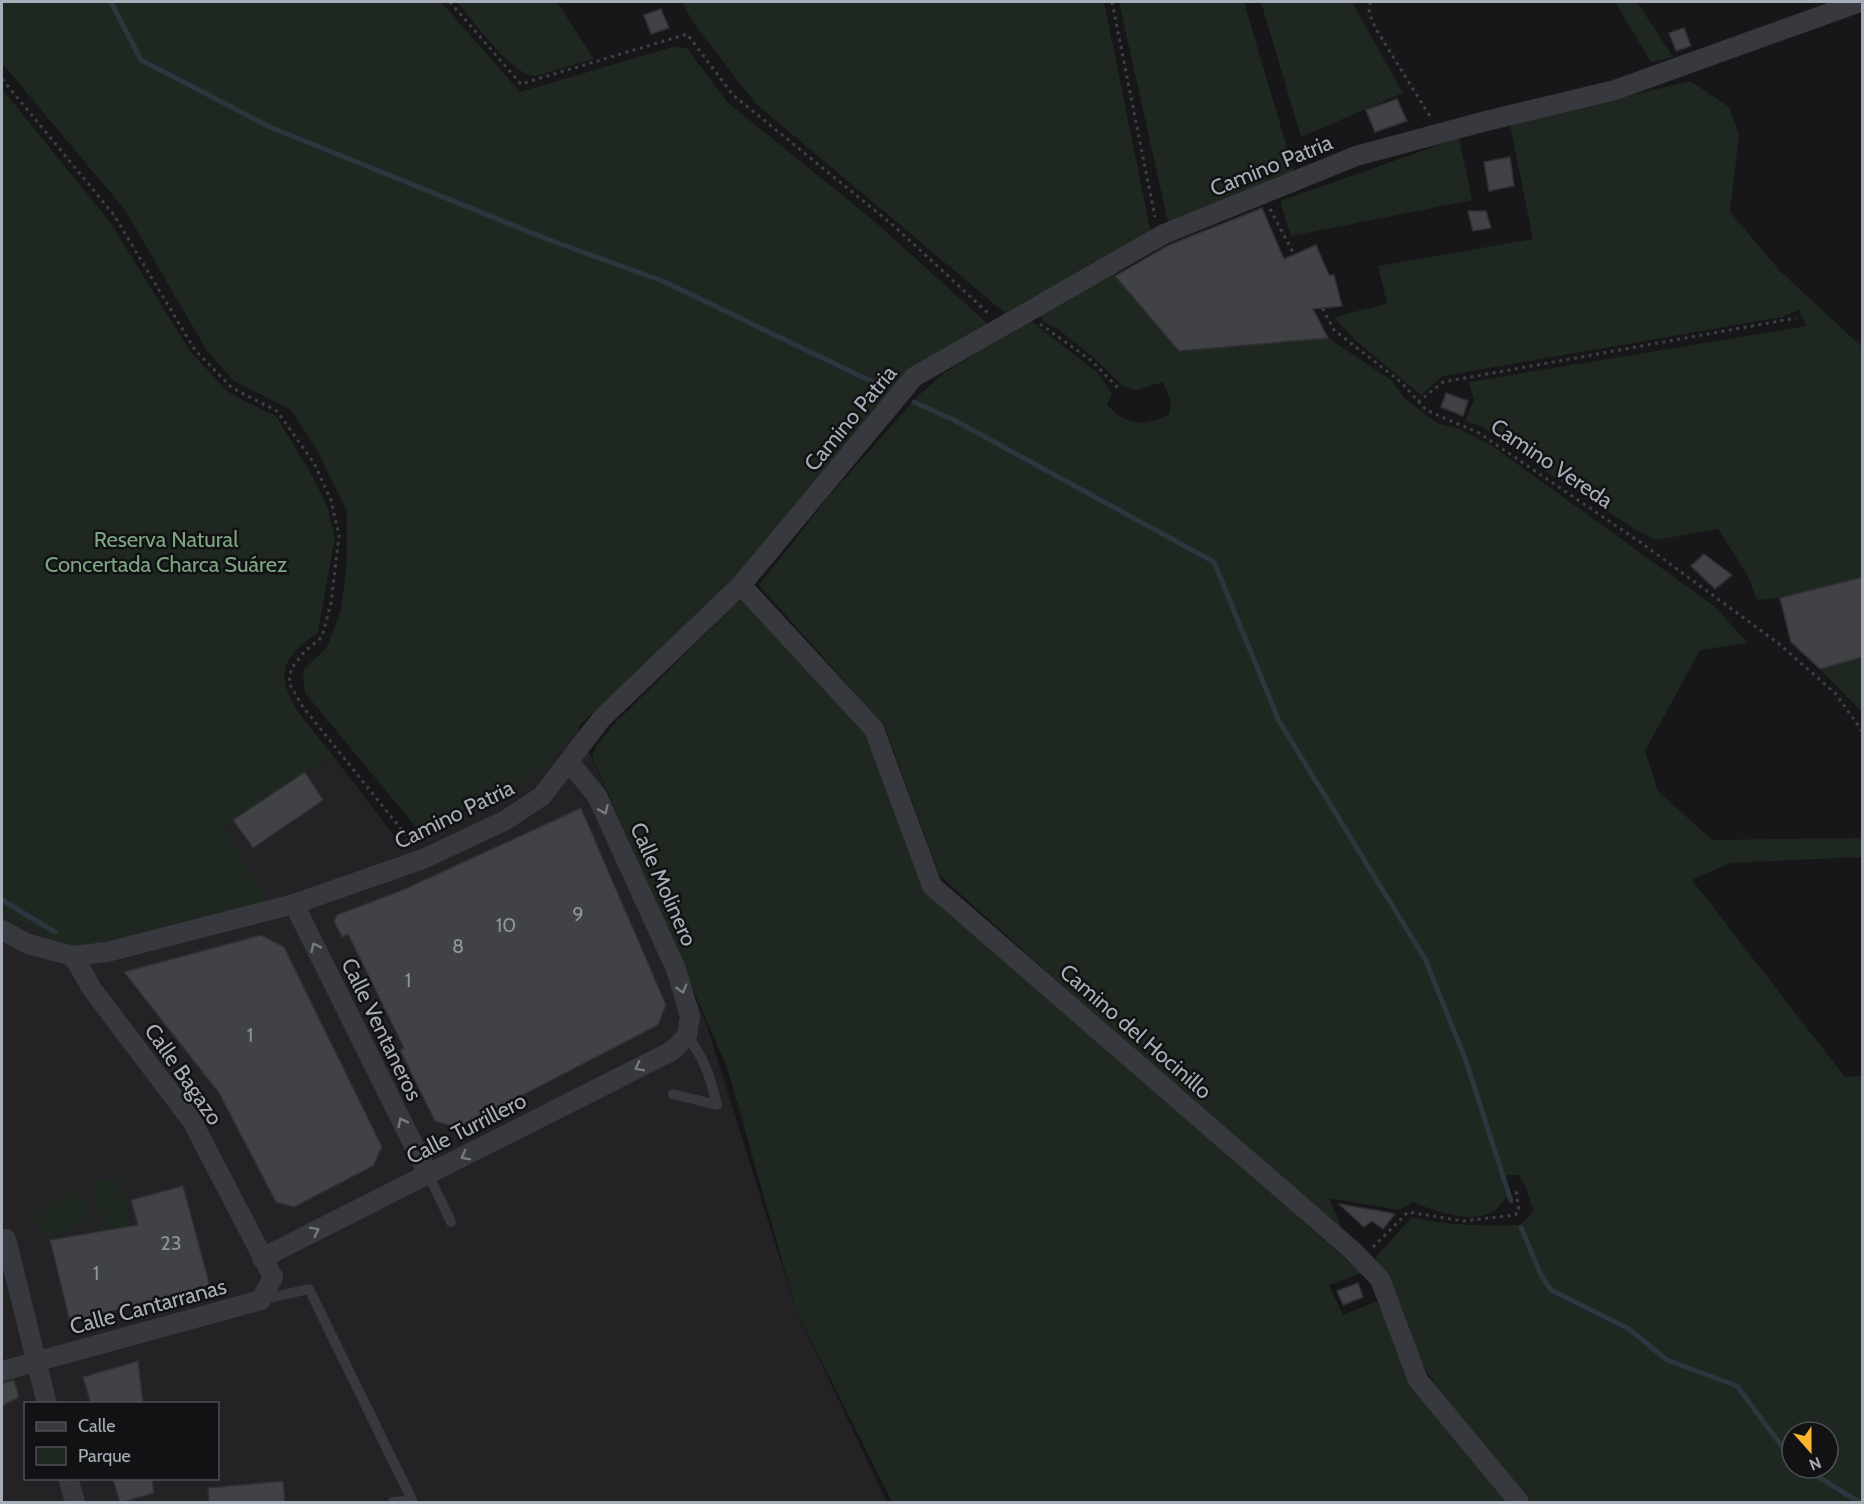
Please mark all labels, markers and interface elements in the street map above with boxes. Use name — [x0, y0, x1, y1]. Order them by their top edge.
street label: Camino Patria — [1206, 129, 1337, 202]
street label: Camino Patria — [798, 360, 903, 477]
street label: Camino Vereda — [1486, 413, 1618, 514]
park label: Reserva Natural Concertada Charca Suárez — [45, 526, 287, 578]
street label: Camino Patria — [390, 774, 519, 855]
one-way arrow — [596, 804, 608, 815]
street label: Calle Molinero — [624, 818, 703, 950]
house number: 9 — [572, 902, 584, 926]
house number: 10 — [496, 913, 516, 937]
house number: 8 — [452, 934, 464, 958]
one-way arrow — [311, 943, 322, 954]
street label: Calle Ventaneros — [335, 953, 428, 1105]
street label: Camino del Hocinillo — [1054, 958, 1217, 1105]
house number: 1 — [405, 968, 411, 992]
one-way arrow — [675, 983, 687, 994]
street label: Calle Bagazo — [139, 1018, 228, 1130]
house number: 1 — [247, 1023, 253, 1047]
one-way arrow — [634, 1060, 645, 1072]
street label: Calle Turrillero — [402, 1087, 531, 1170]
one-way arrow — [398, 1118, 409, 1128]
one-way arrow — [460, 1148, 471, 1160]
one-way arrow — [308, 1227, 319, 1239]
house number: 23 — [160, 1231, 182, 1255]
house number: 1 — [93, 1261, 99, 1285]
street label: Calle Cantarranas — [67, 1273, 229, 1340]
legend — [24, 1402, 219, 1480]
text: Calle — [78, 1415, 115, 1437]
north arrow — [1780, 1420, 1840, 1480]
text: Parque — [78, 1445, 131, 1467]
text: N — [1807, 1453, 1824, 1474]

